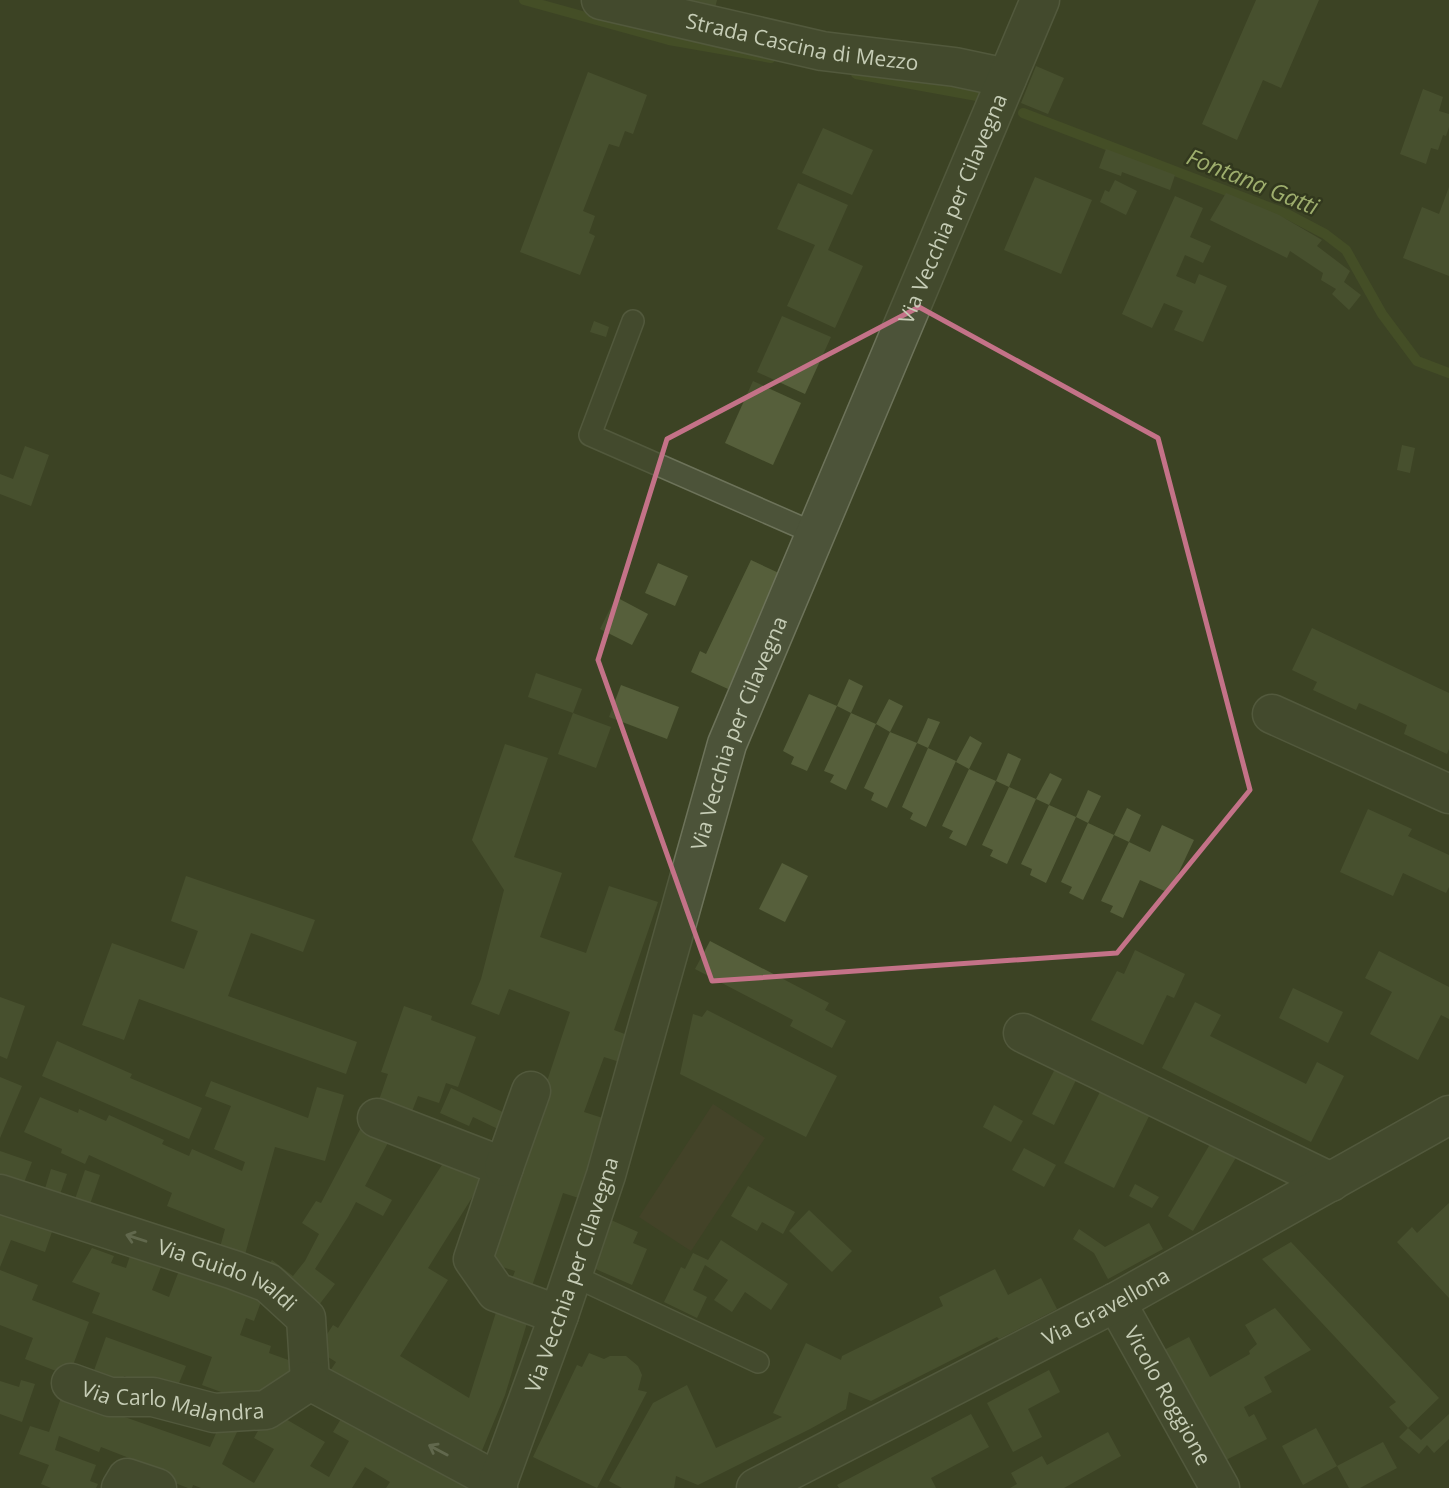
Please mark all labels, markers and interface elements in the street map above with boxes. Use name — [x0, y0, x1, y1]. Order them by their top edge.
street label: Strada Cascina di Mezzo — [683, 6, 920, 77]
street label: Via Vecchia per Cilavegna — [891, 89, 1013, 328]
water label: Fontana Gatti — [1182, 140, 1325, 222]
street label: Via Vecchia per Cilavegna — [684, 612, 793, 853]
street label: Via Vecchia per Cilavegna — [518, 1154, 624, 1396]
one-way arrow — [126, 1231, 148, 1244]
street label: Via Guido Ivaldi — [154, 1232, 303, 1317]
street label: Via Gravellona — [1037, 1261, 1174, 1352]
street label: Vicolo Roggione — [1118, 1321, 1218, 1470]
street label: Via Carlo Malandra — [78, 1374, 265, 1428]
one-way arrow — [428, 1443, 448, 1457]

